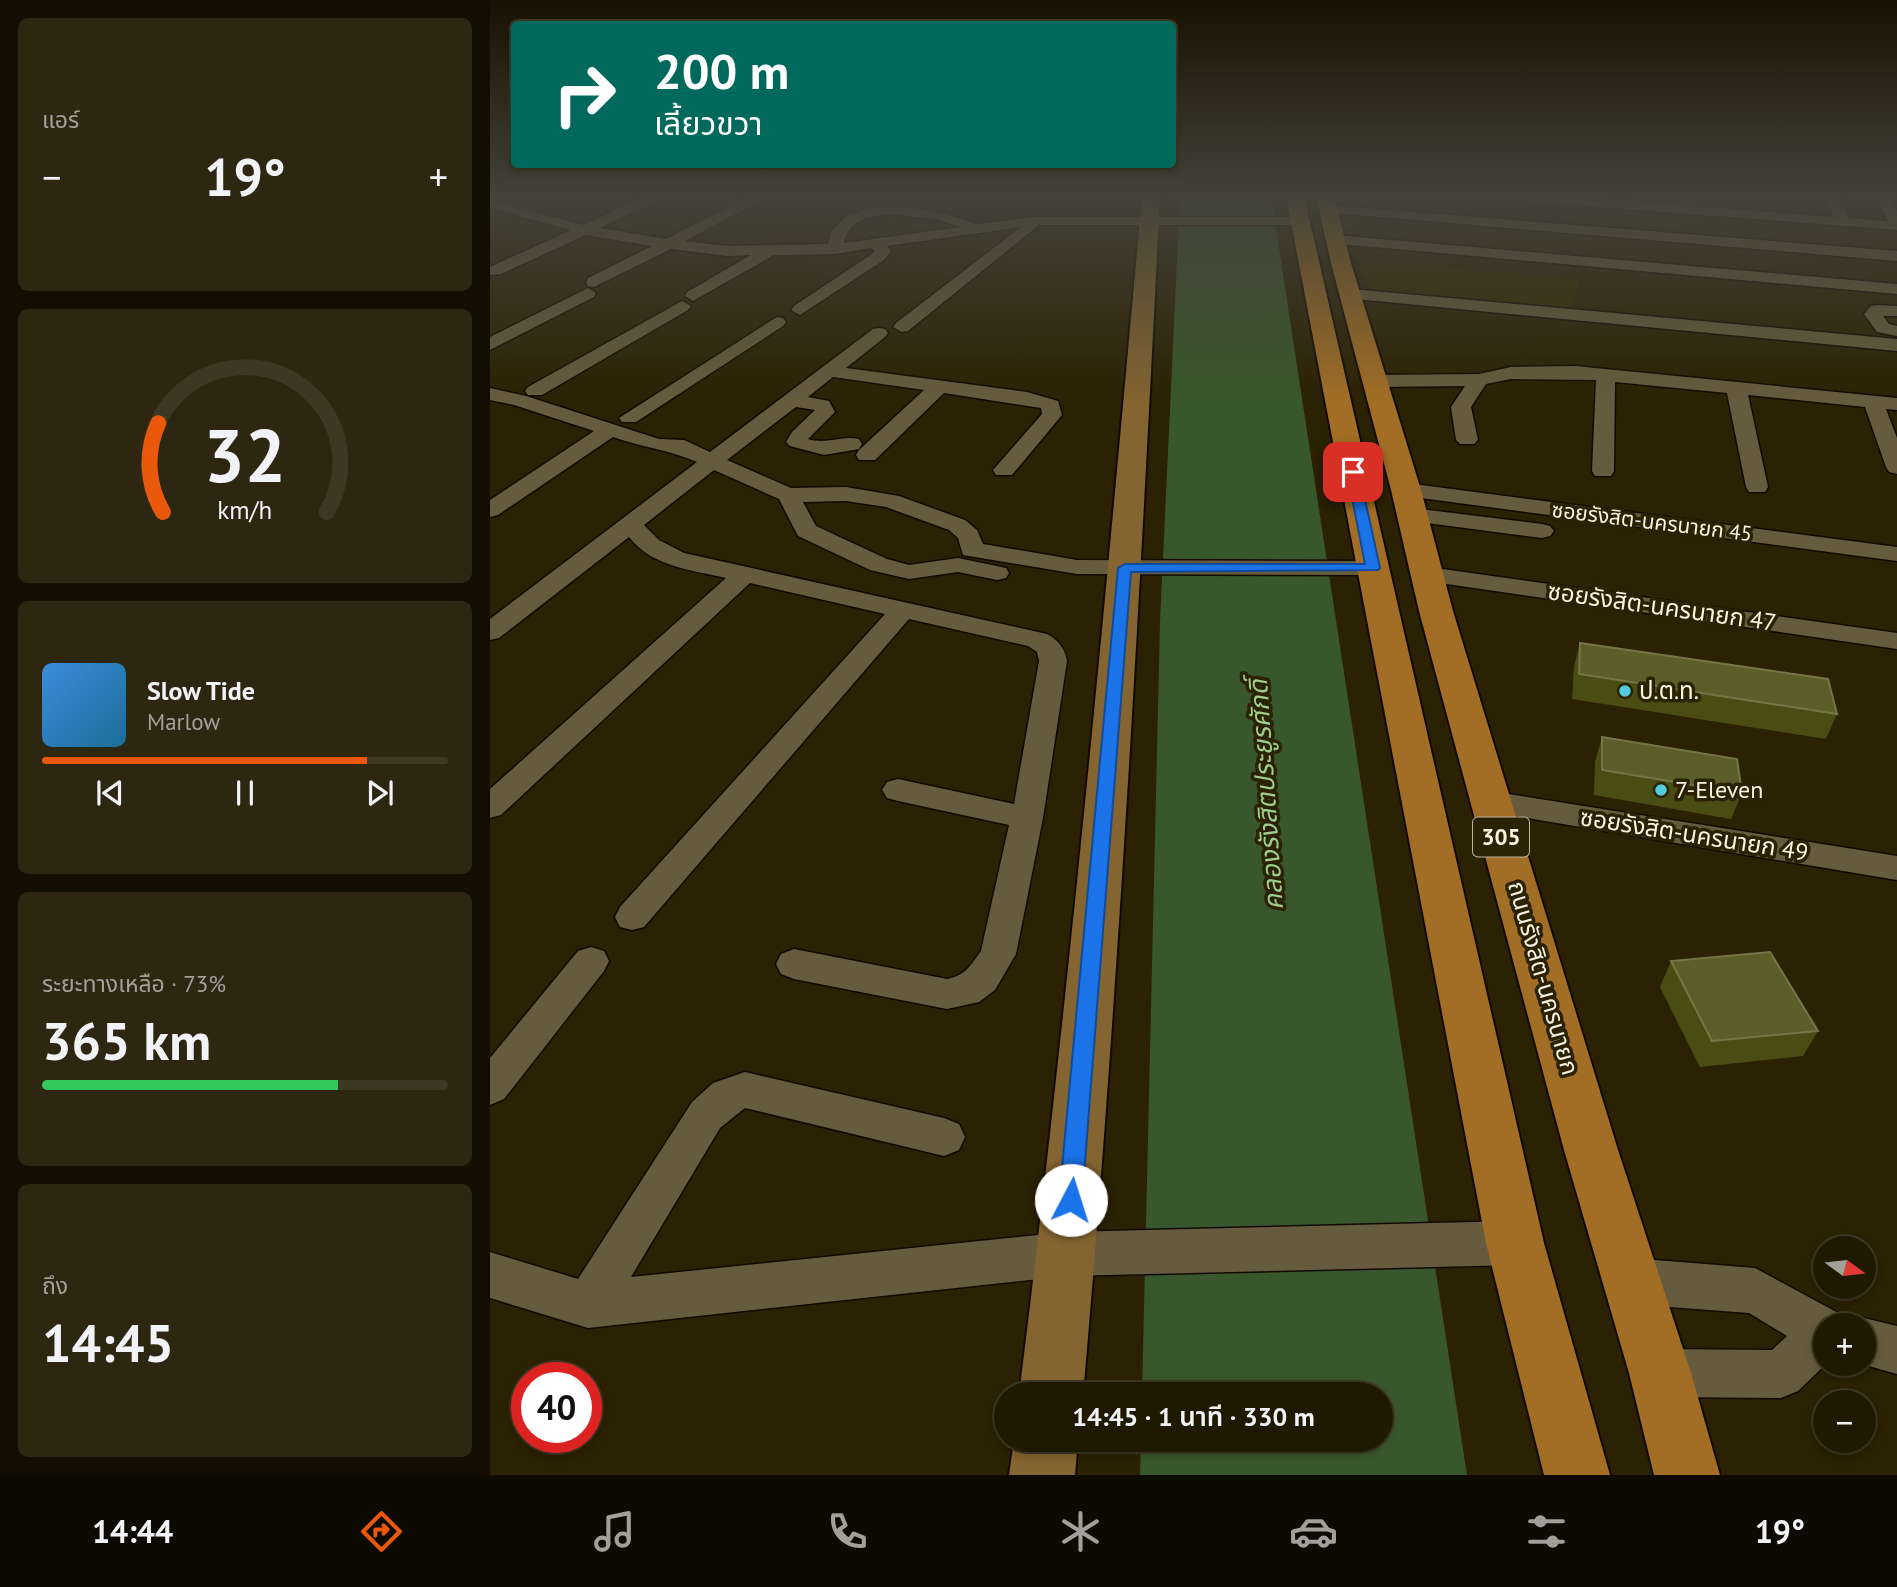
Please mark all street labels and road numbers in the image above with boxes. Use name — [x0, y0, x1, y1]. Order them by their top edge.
street label: ซอยรังสิต-นครนายก 45 — [1550, 496, 1754, 547]
street label: ซอยรังสิต-นครนายก 47 — [1546, 575, 1778, 638]
street label: ซอยรังสิต-นครนายก 49 — [1578, 801, 1810, 868]
road number: 305 — [1473, 818, 1529, 856]
street label: ถนนรังสิต-นครนายก — [1501, 877, 1586, 1078]

